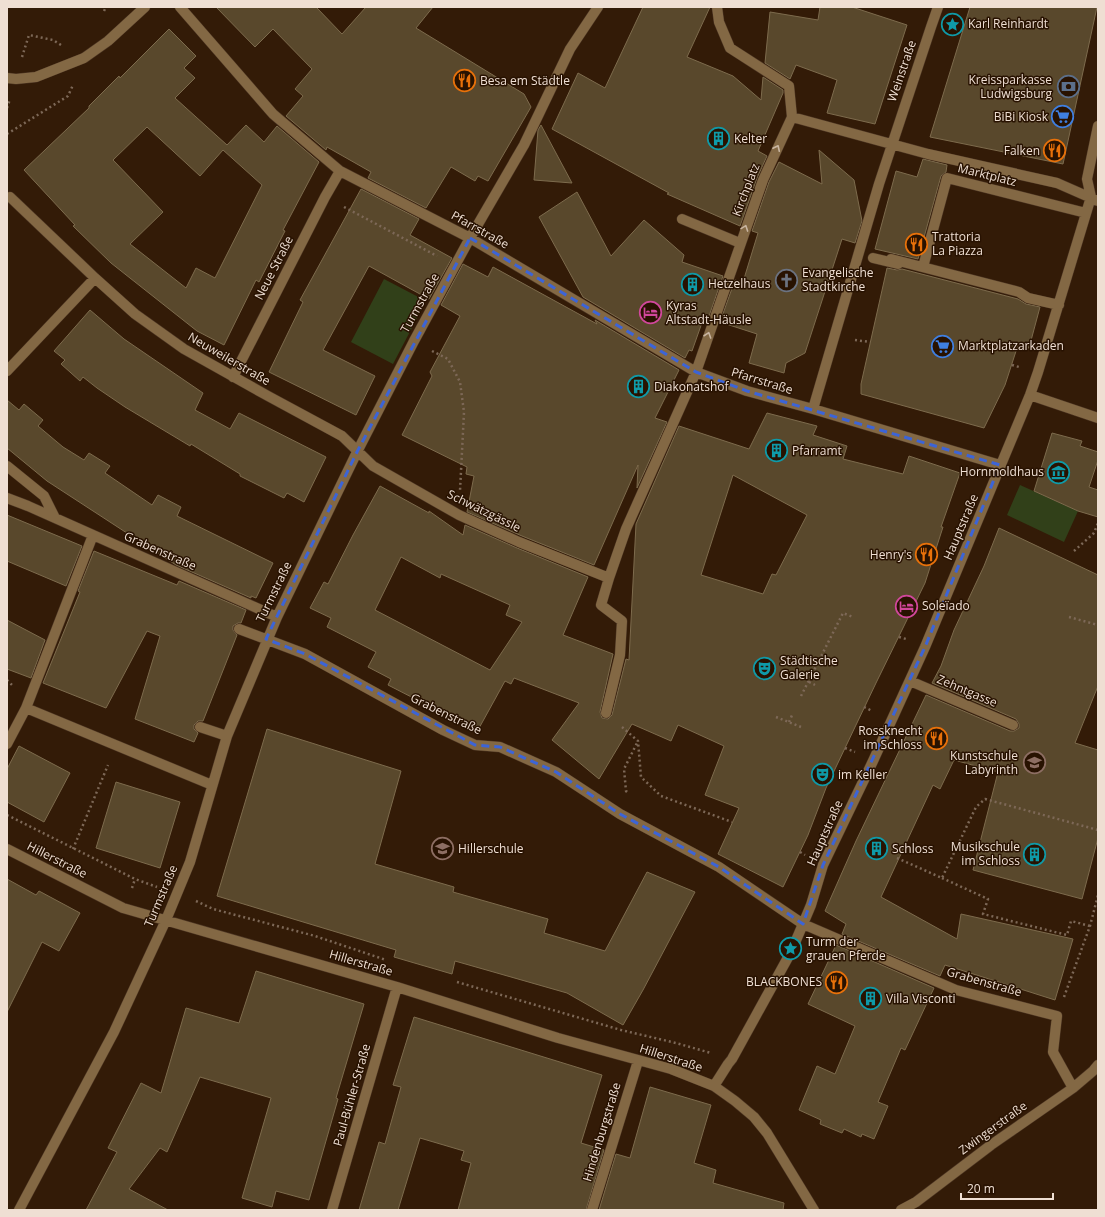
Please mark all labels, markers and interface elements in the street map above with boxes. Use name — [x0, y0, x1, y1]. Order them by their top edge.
place icon: Karl Reinhardt — [940, 11, 966, 37]
place label: Karl Reinhardt — [968, 15, 1048, 32]
street label: Weinstraße — [883, 38, 920, 104]
restaurant icon: Besa em Städtle — [452, 68, 478, 94]
place label: Kreissparkasse Ludwigsburg — [968, 71, 1052, 102]
place label: Besa em Städtle — [480, 72, 570, 89]
bank icon: Kreissparkasse Ludwigsburg — [1055, 74, 1081, 100]
supermarket icon: BiBi Kiosk — [1050, 104, 1076, 130]
place label: BiBi Kiosk — [994, 108, 1049, 125]
building icon: Kelter — [705, 126, 731, 152]
place label: Kelter — [734, 130, 767, 147]
restaurant icon: Falken — [1042, 138, 1068, 164]
place label: Falken — [1004, 142, 1040, 159]
one-way arrow — [773, 145, 781, 152]
street label: Marktplatz — [956, 159, 1019, 190]
street label: Kirchplatz — [728, 161, 764, 219]
street label: Pfarrstraße — [448, 207, 512, 253]
one-way arrow — [741, 225, 749, 232]
place label: Trattoria La Piazza — [932, 228, 983, 259]
restaurant icon: Trattoria La Piazza — [903, 231, 929, 257]
street label: Neue Straße — [250, 233, 297, 303]
place label: Evangelische Stadtkirche — [802, 264, 874, 295]
church icon: Evangelische Stadtkirche — [773, 267, 799, 293]
street label: Turmstraße — [396, 270, 443, 336]
building icon: Hetzelhaus — [679, 271, 705, 297]
place label: Hetzelhaus — [708, 275, 771, 292]
place label: Kyras Altstadt-Häusle — [666, 297, 752, 328]
hotel icon: Kyras Altstadt-Häusle — [637, 300, 663, 326]
street label: Neuweilerstraße — [185, 328, 274, 389]
one-way arrow — [704, 332, 712, 339]
supermarket icon: Marktplatzarkaden — [930, 333, 956, 359]
place label: Marktplatzarkaden — [958, 337, 1064, 354]
street label: Pfarrstraße — [729, 363, 795, 398]
building icon: Diakonatshof — [626, 374, 652, 400]
place label: Diakonatshof — [654, 378, 730, 395]
building icon: Pfarramt — [763, 438, 789, 464]
place label: Pfarramt — [792, 442, 842, 459]
museum icon: Hornmoldhaus — [1046, 459, 1072, 485]
place label: Hornmoldhaus — [960, 463, 1044, 480]
street label: Schwätzgässle — [445, 485, 524, 536]
street label: Hauptstraße — [939, 491, 982, 562]
street label: Grabenstraße — [121, 527, 199, 574]
restaurant icon: Henry's — [914, 542, 940, 568]
place label: Henry's — [870, 546, 912, 563]
street label: Turmstraße — [251, 558, 296, 625]
hotel icon: Soleïado — [893, 593, 919, 619]
place label: Soleïado — [922, 597, 970, 614]
place label: Städtische Galerie — [780, 652, 838, 683]
theatre icon: Städtische Galerie — [752, 655, 778, 681]
street label: Zehntgasse — [934, 670, 1000, 711]
street label: Grabenstraße — [408, 689, 485, 738]
place label: Rossknecht im Schloss — [858, 722, 922, 753]
restaurant icon: Rossknecht im Schloss — [924, 725, 950, 751]
place label: Kunstschule Labyrinth — [950, 747, 1018, 778]
school or university icon: Kunstschule Labyrinth — [1021, 750, 1047, 776]
theatre icon: im Keller — [810, 762, 836, 788]
place label: im Keller — [838, 766, 887, 783]
street label: Hauptstraße — [802, 797, 847, 868]
school or university icon: Hillerschule — [430, 836, 456, 862]
building icon: Schloss — [864, 836, 890, 862]
street label: Hillerstraße — [24, 837, 90, 882]
place label: Musikschule im Schloss — [951, 838, 1020, 869]
place label: Hillerschule — [458, 840, 524, 857]
place label: Schloss — [892, 840, 934, 857]
building icon: Musikschule im Schloss — [1022, 841, 1048, 867]
street label: Turmstraße — [140, 862, 181, 929]
place label: Turm der grauen Pferde — [806, 933, 886, 964]
place icon: Turm der grauen Pferde — [778, 936, 804, 962]
street label: Hillerstraße — [327, 945, 395, 980]
street label: Grabenstraße — [945, 963, 1024, 1000]
restaurant icon: BLACKBONES — [824, 969, 850, 995]
place label: BLACKBONES — [746, 973, 822, 990]
building icon: Villa Visconti — [857, 986, 883, 1012]
place label: Villa Visconti — [886, 990, 956, 1007]
street label: Hillerstraße — [637, 1039, 705, 1076]
street label: Paul-Bühler-Straße — [329, 1041, 374, 1148]
street label: Hindenburgstraße — [578, 1080, 625, 1183]
street label: Zwingerstraße — [955, 1097, 1030, 1158]
scale bar — [961, 1175, 1053, 1201]
text: 20 m — [967, 1180, 995, 1197]

